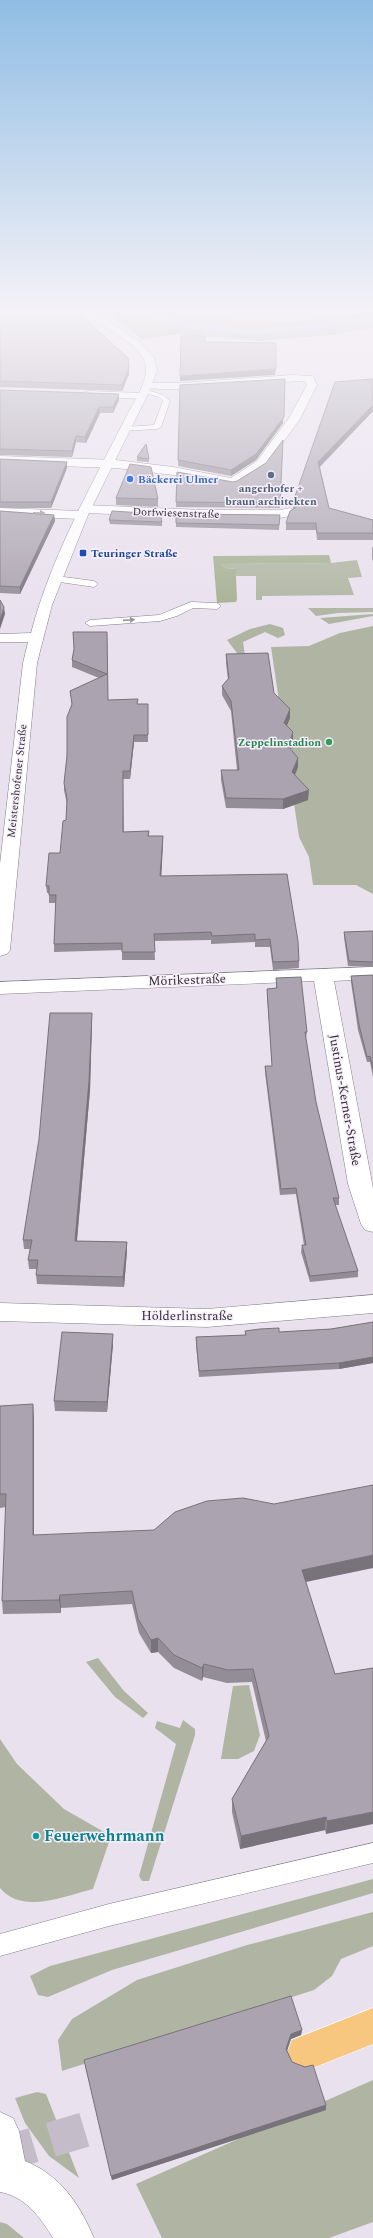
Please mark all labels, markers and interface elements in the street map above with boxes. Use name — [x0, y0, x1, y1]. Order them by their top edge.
marker: angerhofer + braun architekten — [266, 470, 276, 480]
place label: Bäckerei Ulmer — [138, 471, 218, 488]
marker: Bäckerei Ulmer — [125, 474, 135, 484]
place label: angerhofer + braun architekten — [225, 480, 317, 510]
street label: Dorfwiesenstraße — [132, 503, 220, 523]
one-way arrow — [33, 510, 46, 516]
place label: Teuringer Straße — [91, 545, 178, 562]
marker: Teuringer Straße — [78, 548, 88, 558]
one-way arrow — [122, 616, 135, 623]
street label: Meistershofener Straße — [3, 723, 31, 839]
place label: Zeppelinstadion — [238, 734, 321, 751]
marker: Zeppelinstadion — [324, 737, 334, 747]
street label: Mörikestraße — [148, 969, 226, 991]
street label: Justinus-Kerner-Straße — [324, 1032, 366, 1168]
street label: Hölderlinstraße — [141, 1306, 233, 1326]
place label: Feuerwehrmann — [44, 1824, 165, 1848]
marker: Feuerwehrmann — [31, 1831, 41, 1841]

